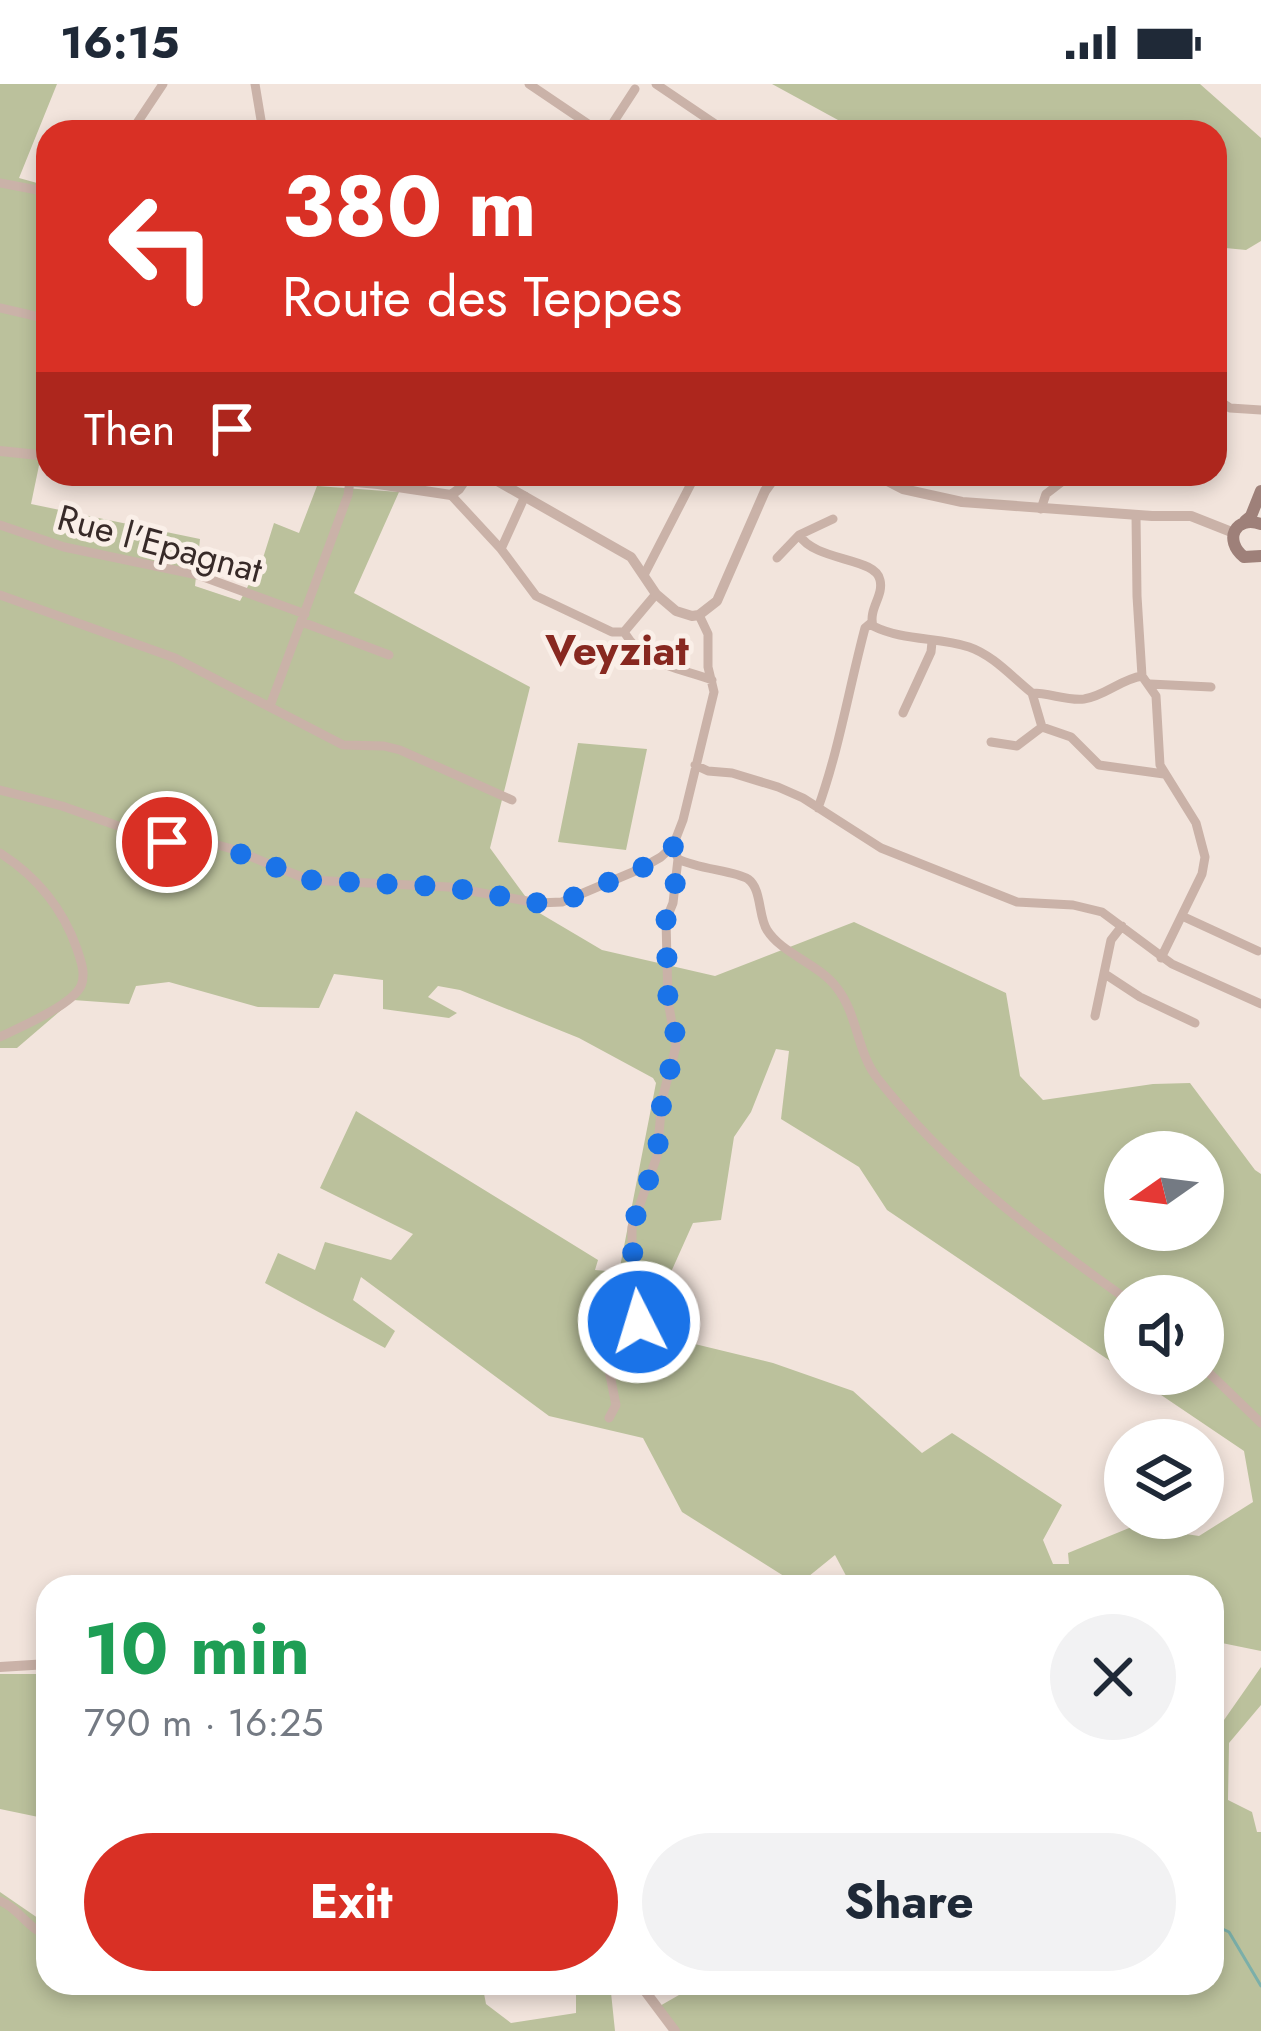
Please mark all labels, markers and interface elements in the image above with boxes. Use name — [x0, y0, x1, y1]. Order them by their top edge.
text: 16:15 — [60, 10, 179, 75]
text: 380 m — [282, 146, 537, 268]
icon: left — [84, 168, 240, 324]
text: Route des Teppes — [282, 258, 682, 336]
icon: arrive — [199, 396, 265, 462]
text: Then — [84, 397, 175, 462]
street label: Rue l'Epagnat — [52, 491, 268, 595]
district label: Veyziat — [544, 620, 689, 681]
pin — [116, 791, 218, 893]
icon: arrive — [134, 809, 200, 875]
north arrow — [1104, 1131, 1224, 1251]
map controls — [1104, 1131, 1224, 1539]
position arrow — [576, 1259, 702, 1385]
button: sound — [1104, 1275, 1224, 1395]
button: layers — [1104, 1419, 1224, 1539]
text: 10 min — [84, 1597, 310, 1701]
button: close — [1050, 1614, 1176, 1740]
text: 790 m · 16:25 — [84, 1694, 323, 1751]
button: Exit — [84, 1833, 618, 1971]
button: Share — [642, 1833, 1176, 1971]

